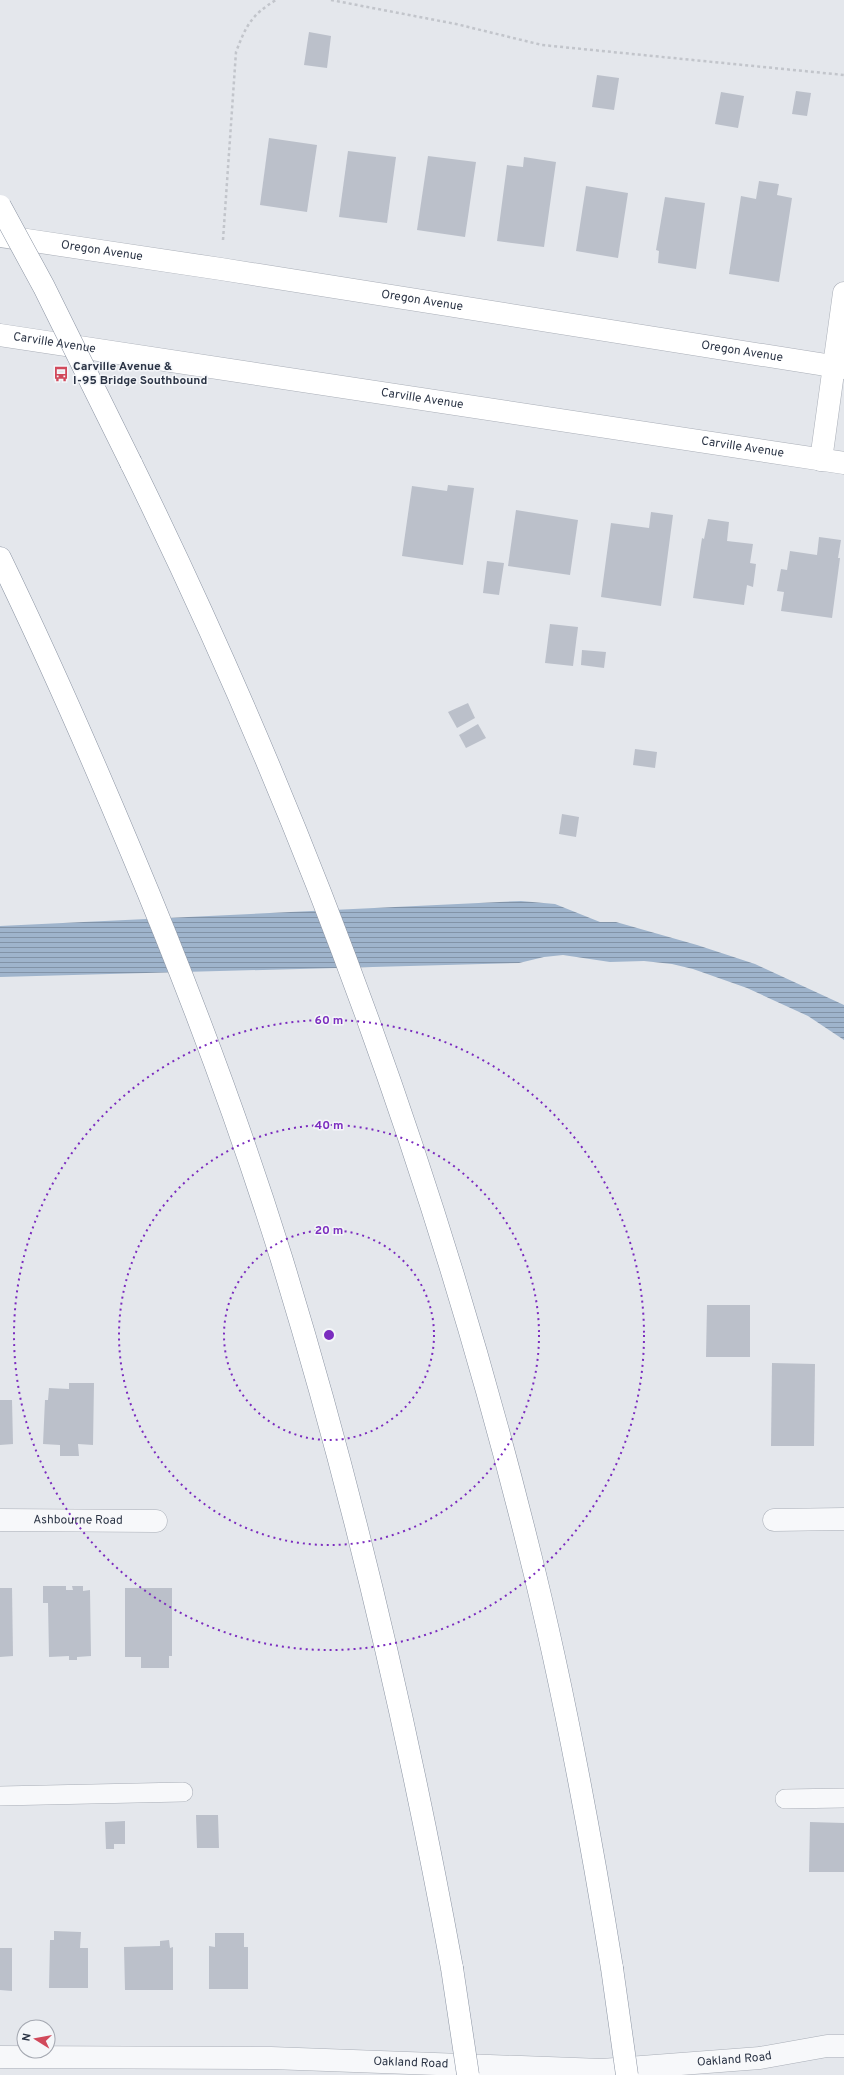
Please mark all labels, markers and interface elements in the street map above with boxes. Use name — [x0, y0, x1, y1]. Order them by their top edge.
street label: Oregon Avenue — [60, 237, 144, 265]
street label: Oregon Avenue — [380, 287, 464, 315]
street label: Carville Avenue — [12, 329, 97, 357]
street label: Oregon Avenue — [700, 337, 784, 366]
place label: Carville Avenue & I-95 Bridge Southbound — [73, 359, 207, 389]
bus stop icon: Carville Avenue & I-95 Bridge Southbound — [52, 365, 70, 383]
street label: Carville Avenue — [380, 385, 465, 413]
street label: Carville Avenue — [700, 433, 785, 462]
text: 60 m — [315, 1013, 343, 1029]
text: 40 m — [314, 1118, 344, 1134]
text: 20 m — [315, 1223, 343, 1239]
centre of rings — [322, 1328, 336, 1342]
street label: Ashbourne Road — [33, 1512, 123, 1529]
north arrow — [16, 2019, 56, 2059]
text: N — [20, 2032, 35, 2042]
street label: Oakland Road — [696, 2048, 773, 2071]
street label: Oakland Road — [373, 2054, 449, 2072]

